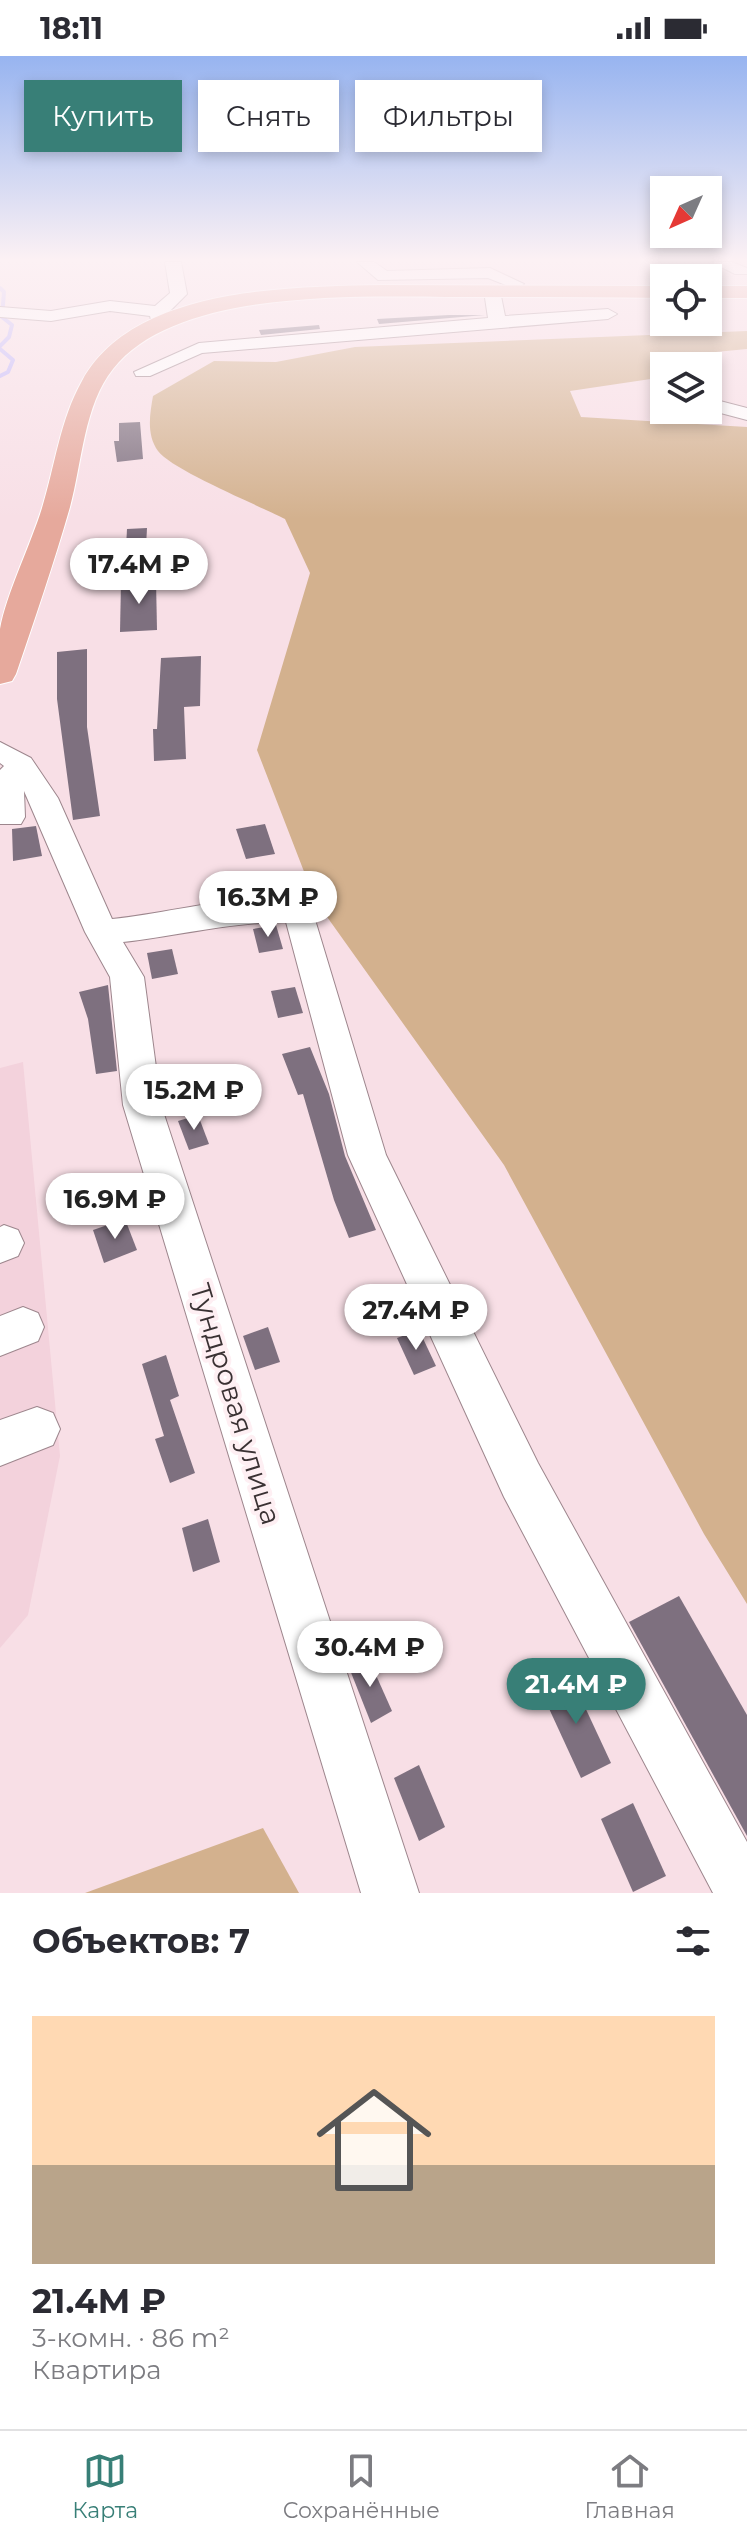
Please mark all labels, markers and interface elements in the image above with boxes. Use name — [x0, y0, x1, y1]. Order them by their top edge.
text: 18:11 — [40, 10, 103, 47]
chip: Купить — [24, 80, 182, 152]
chip: Снять — [198, 80, 339, 152]
chip: Фильтры — [355, 80, 542, 152]
north arrow — [650, 176, 722, 248]
map controls — [650, 176, 722, 424]
button: locate — [650, 264, 722, 336]
button: layers — [650, 352, 722, 424]
pin: 17.4M ₽ — [65, 538, 213, 606]
text: 17.4M ₽ — [88, 548, 190, 580]
pin: 16.3M ₽ — [194, 871, 342, 939]
text: 16.3M ₽ — [217, 881, 319, 913]
pin: 15.2M ₽ — [120, 1064, 268, 1132]
text: 15.2M ₽ — [144, 1074, 244, 1106]
pin: 16.9M ₽ — [41, 1173, 189, 1241]
text: 16.9M ₽ — [64, 1183, 166, 1215]
street label: Тундровая улица — [183, 1279, 289, 1529]
pin: 27.4M ₽ — [342, 1284, 490, 1352]
text: 27.4M ₽ — [362, 1294, 470, 1326]
pin: 30.4M ₽ — [296, 1621, 444, 1689]
text: 30.4M ₽ — [315, 1631, 425, 1663]
pin: 21.4M ₽ — [502, 1658, 650, 1726]
text: 21.4M ₽ — [525, 1668, 627, 1700]
icon: filters — [671, 1919, 715, 1963]
text: Объектов: 7 — [32, 1920, 250, 1962]
icon: home — [302, 2068, 446, 2212]
text: 21.4M ₽ — [32, 2280, 166, 2322]
text: 3-комн. · 86 m² — [32, 2322, 230, 2354]
text: Квартира — [32, 2354, 161, 2386]
tab: Карта — [72, 2449, 138, 2524]
tab: Сохранённые — [283, 2449, 440, 2524]
tab: Главная — [584, 2449, 675, 2524]

